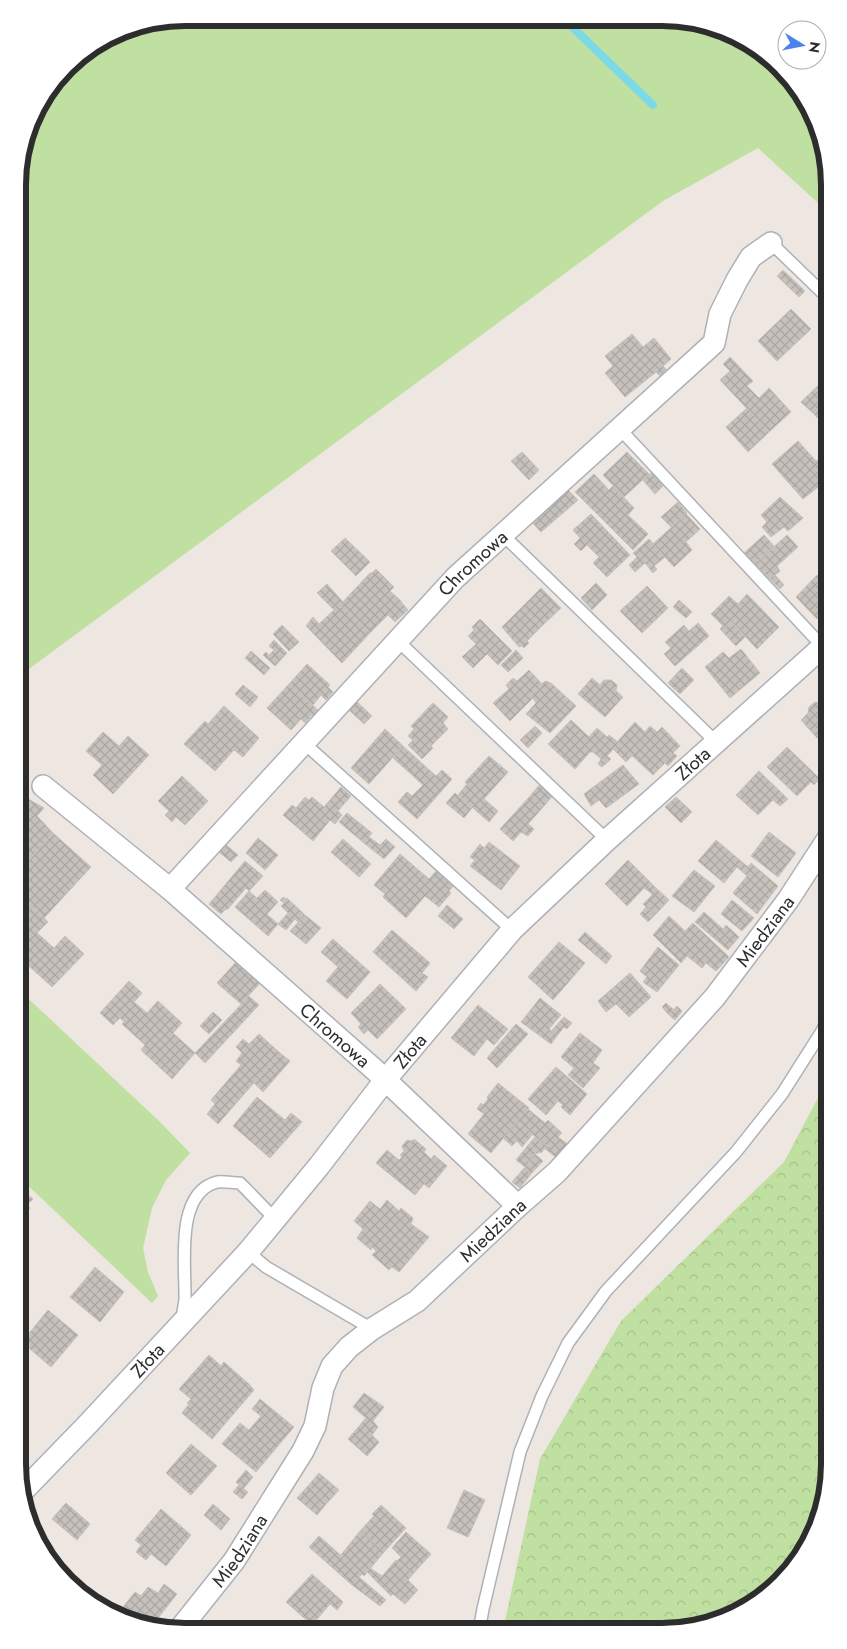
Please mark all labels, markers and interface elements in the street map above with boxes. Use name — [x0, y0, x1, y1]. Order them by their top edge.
north arrow — [777, 20, 827, 70]
text: N — [804, 40, 826, 54]
street label: Chromowa — [432, 524, 514, 602]
street label: Złota — [670, 741, 716, 787]
street label: Miedziana — [729, 890, 801, 972]
street label: Chromowa — [294, 997, 376, 1074]
street label: Złota — [387, 1028, 433, 1075]
street label: Miedziana — [454, 1192, 532, 1268]
street label: Złota — [125, 1337, 171, 1384]
street label: Miedziana — [205, 1509, 274, 1593]

